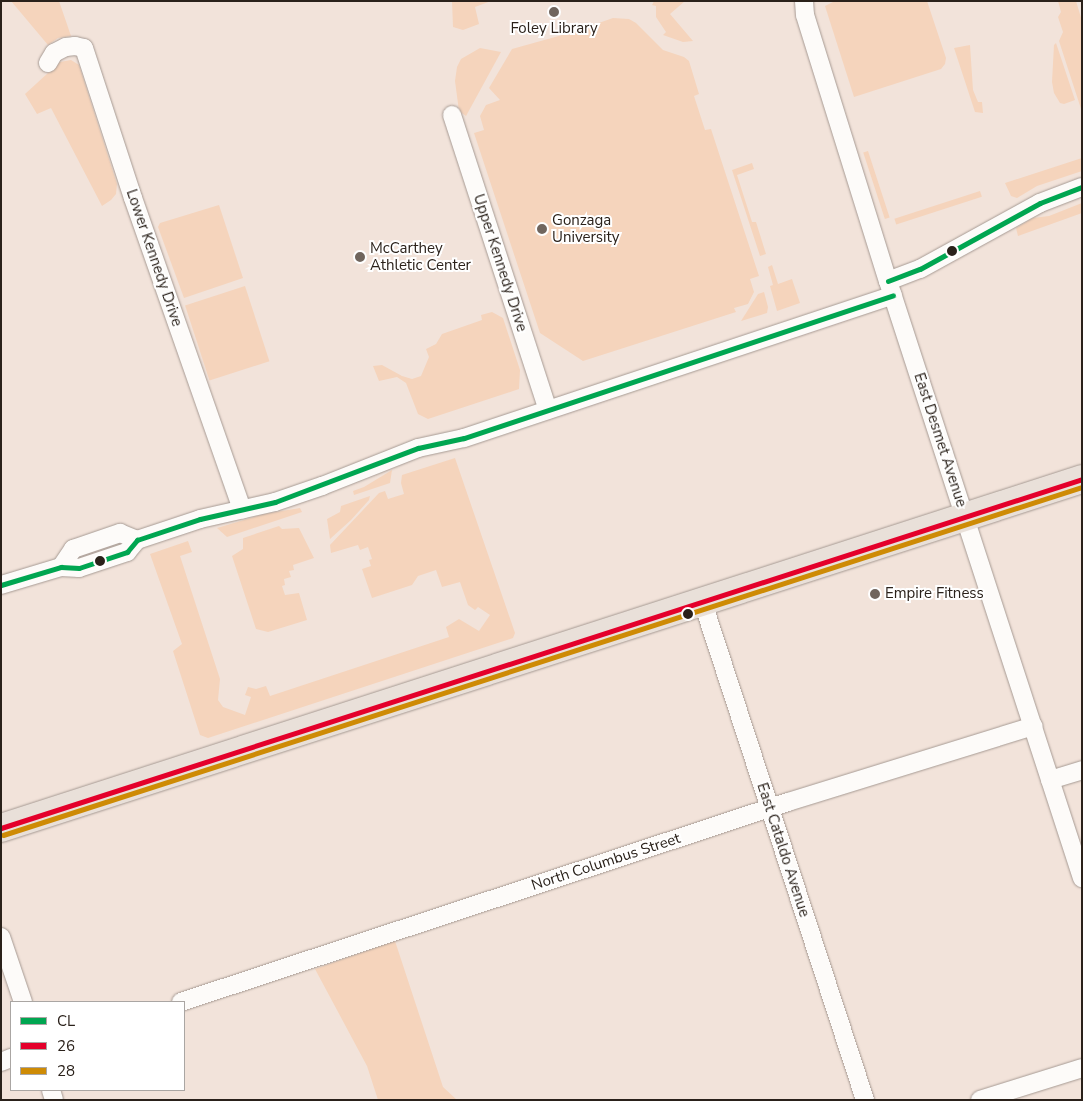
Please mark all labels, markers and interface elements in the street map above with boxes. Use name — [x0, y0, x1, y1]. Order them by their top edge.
marker: Foley Library — [548, 6, 560, 18]
place label: Foley Library — [510, 20, 598, 38]
street label: Lower Kennedy Drive — [122, 187, 186, 329]
street label: Upper Kennedy Drive — [469, 192, 531, 334]
place label: Gonzaga University — [552, 211, 620, 246]
marker: Gonzaga University — [536, 223, 548, 235]
place label: McCarthey Athletic Center — [370, 239, 471, 274]
unlabelled marker — [947, 246, 957, 256]
marker: McCarthey Athletic Center — [354, 251, 366, 263]
street label: East Desmet Avenue — [910, 371, 970, 509]
unlabelled marker — [95, 556, 105, 566]
place label: Empire Fitness — [885, 585, 984, 603]
marker: Empire Fitness — [869, 588, 881, 600]
unlabelled marker — [683, 609, 693, 619]
street label: East Cataldo Avenue — [753, 781, 813, 919]
street label: North Columbus Street — [529, 829, 683, 895]
legend — [10, 1001, 185, 1091]
text: CL — [57, 1011, 75, 1031]
text: 26 — [57, 1036, 75, 1056]
text: 28 — [57, 1061, 75, 1081]

